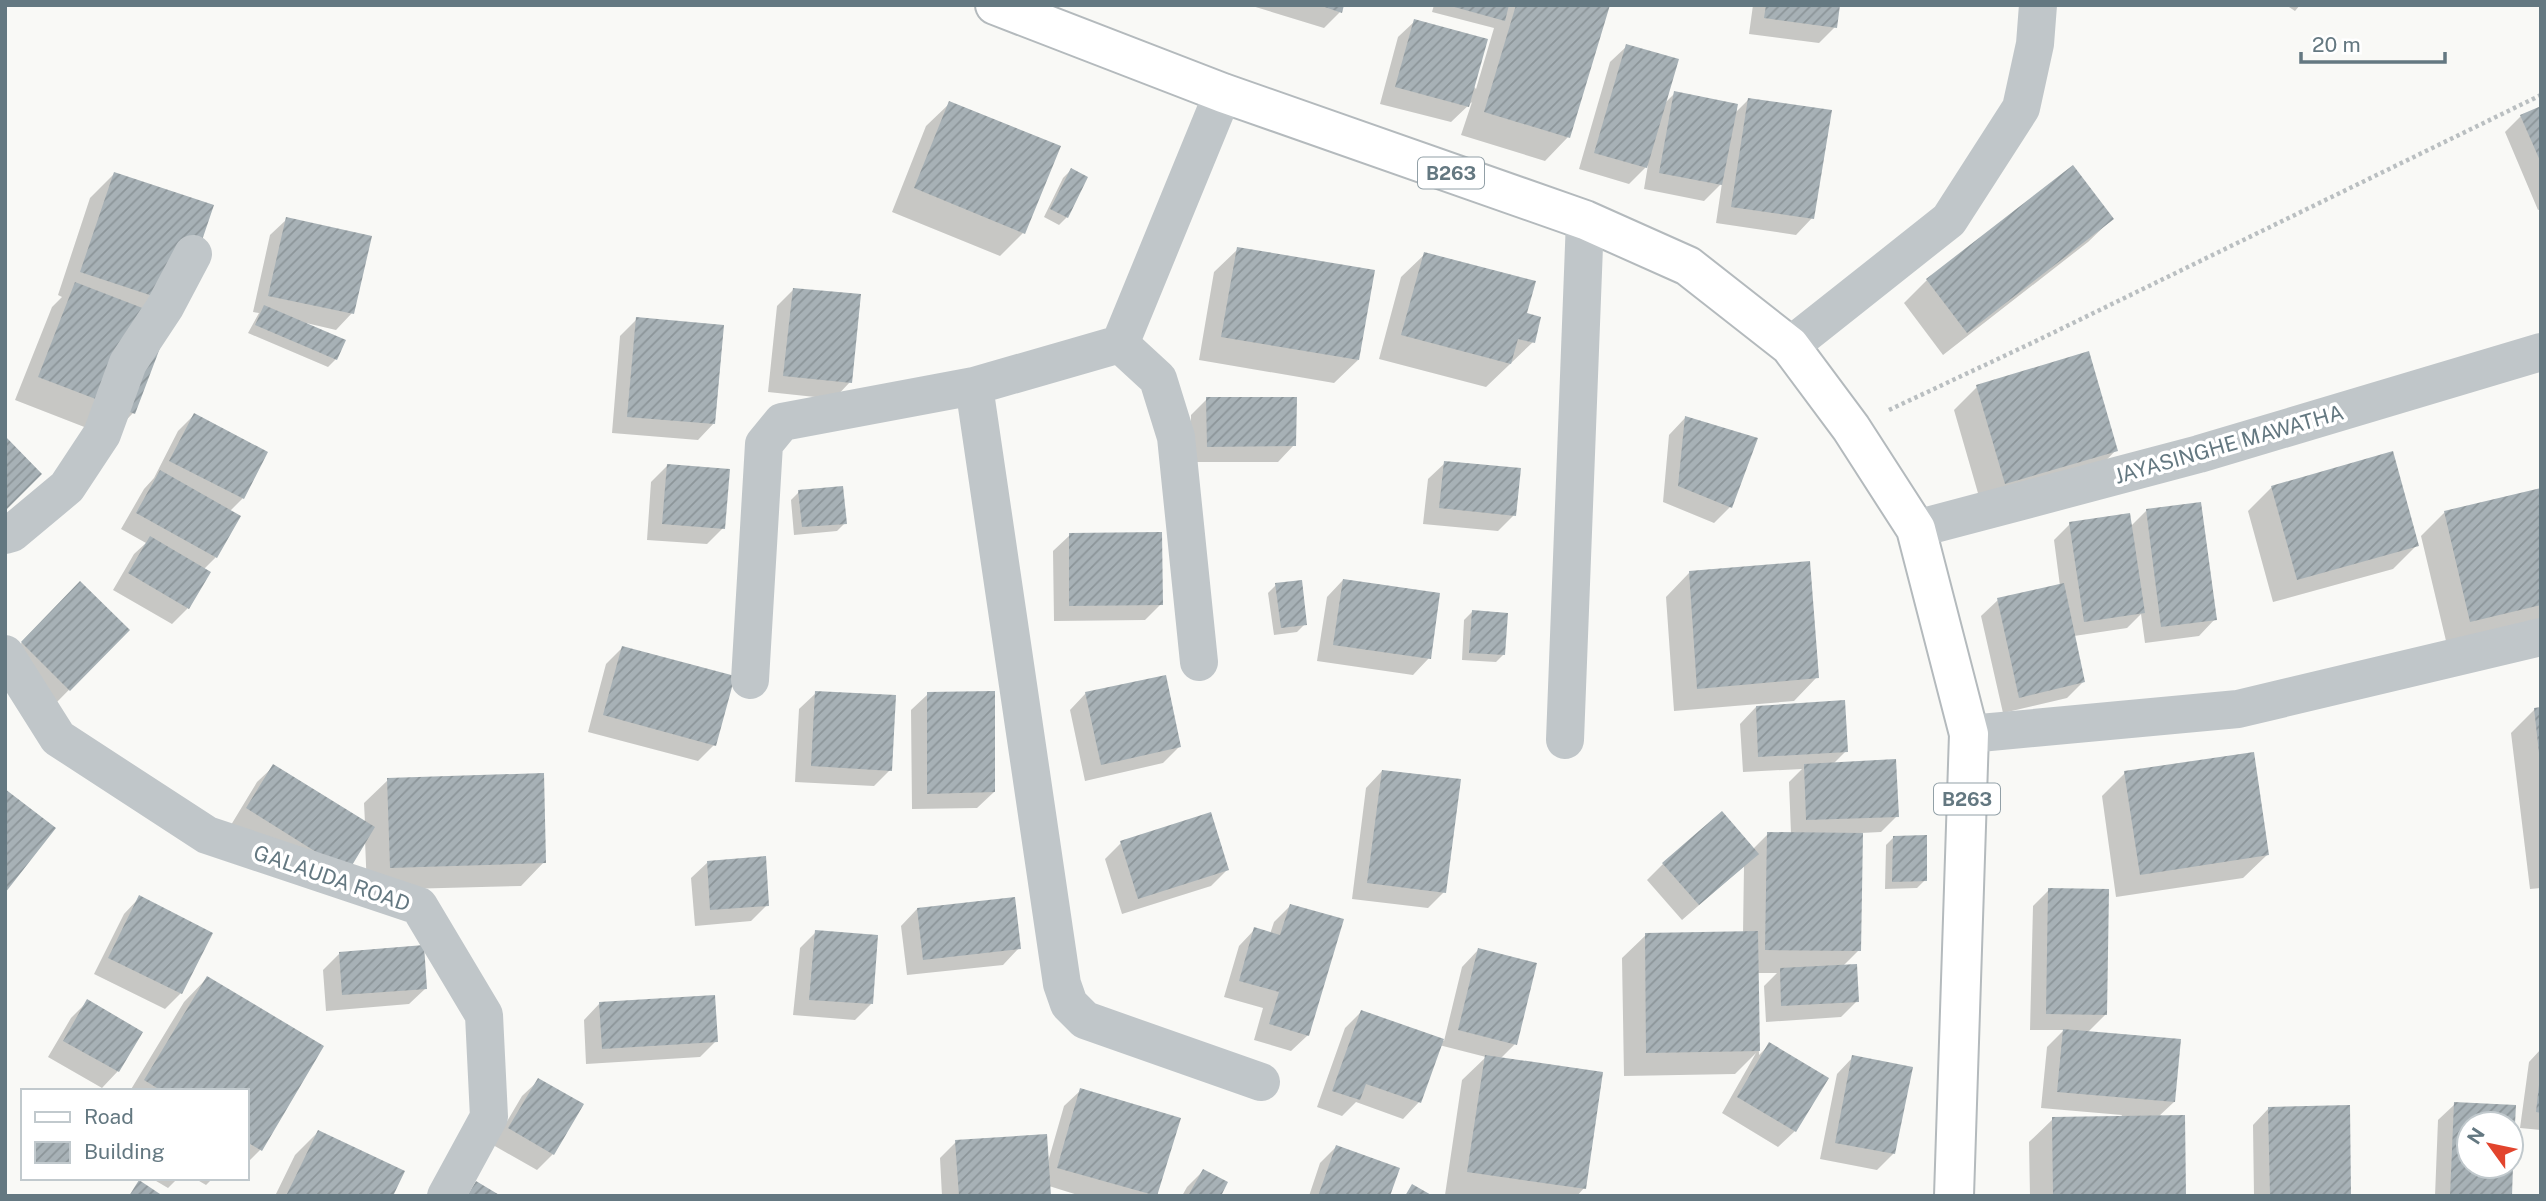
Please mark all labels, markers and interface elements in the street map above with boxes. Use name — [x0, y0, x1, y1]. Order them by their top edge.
scale bar — [2301, 21, 2444, 65]
text: 20 m — [2312, 32, 2361, 57]
road number: B263 — [1418, 158, 1484, 188]
street label: JAYASINGHE MAWATHA — [2112, 399, 2346, 489]
road number: B263 — [1934, 784, 2000, 814]
street label: GALAUDA ROAD — [250, 840, 414, 916]
legend — [21, 1089, 248, 1180]
text: Road — [84, 1104, 134, 1129]
north arrow — [2455, 1110, 2525, 1180]
text: N — [2462, 1124, 2489, 1148]
text: Building — [84, 1139, 165, 1164]

